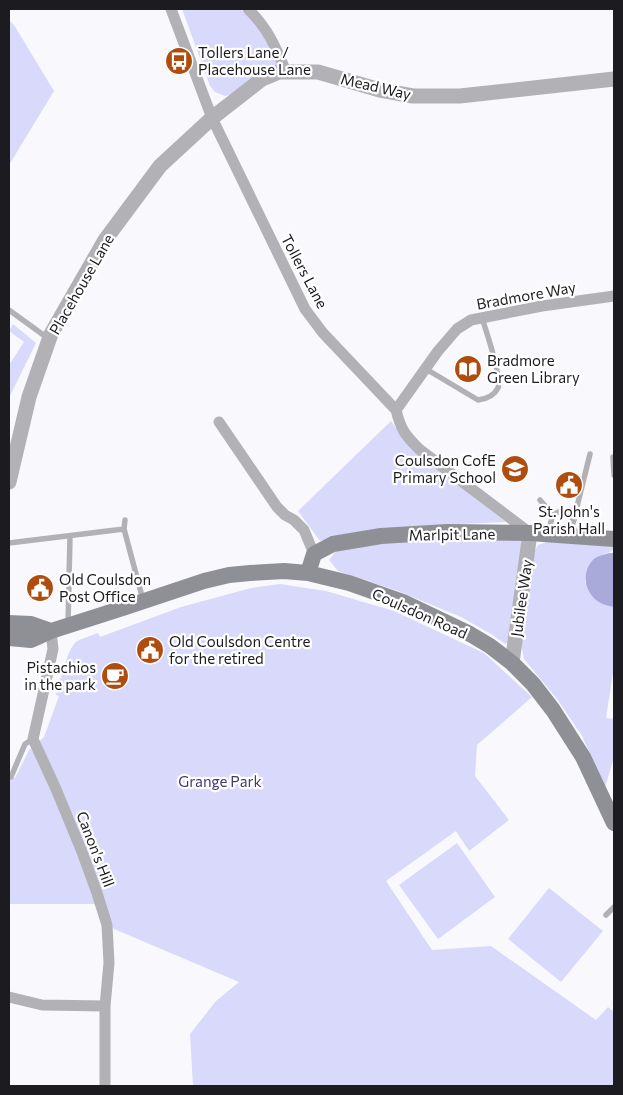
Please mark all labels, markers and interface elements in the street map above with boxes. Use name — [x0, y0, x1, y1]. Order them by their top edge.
place label: Tollers Lane / Placehouse Lane — [198, 43, 311, 78]
bus stop icon: Tollers Lane / Placehouse Lane — [164, 46, 194, 76]
street label: Mead Way — [339, 69, 413, 103]
street label: Placehouse Lane — [45, 231, 117, 337]
street label: Tollers Lane — [278, 231, 332, 311]
street label: Bradmore Way — [475, 277, 577, 313]
place label: Bradmore Green Library — [487, 351, 580, 386]
library icon: Bradmore Green Library — [453, 354, 483, 384]
place label: Coulsdon CofE Primary School — [393, 451, 496, 486]
school or university icon: Coulsdon CofE Primary School — [500, 454, 530, 484]
public building icon: St. John's Parish Hall — [554, 470, 584, 500]
place label: St. John's Parish Hall — [533, 502, 605, 537]
street label: Marlpit Lane — [409, 524, 496, 544]
street label: Jubilee Way — [507, 558, 535, 638]
place label: Old Coulsdon Post Office — [59, 570, 151, 605]
public building icon: Old Coulsdon Post Office — [25, 573, 55, 603]
street label: Coulsdon Road — [370, 584, 470, 642]
place label: Old Coulsdon Centre for the retired — [169, 632, 311, 667]
public building icon: Old Coulsdon Centre for the retired — [135, 635, 165, 665]
place label: Pistachios in the park — [24, 658, 96, 693]
cafe icon: Pistachios in the park — [100, 661, 130, 691]
park label: Grange Park — [178, 772, 262, 790]
street label: Canon's Hill — [73, 809, 119, 889]

